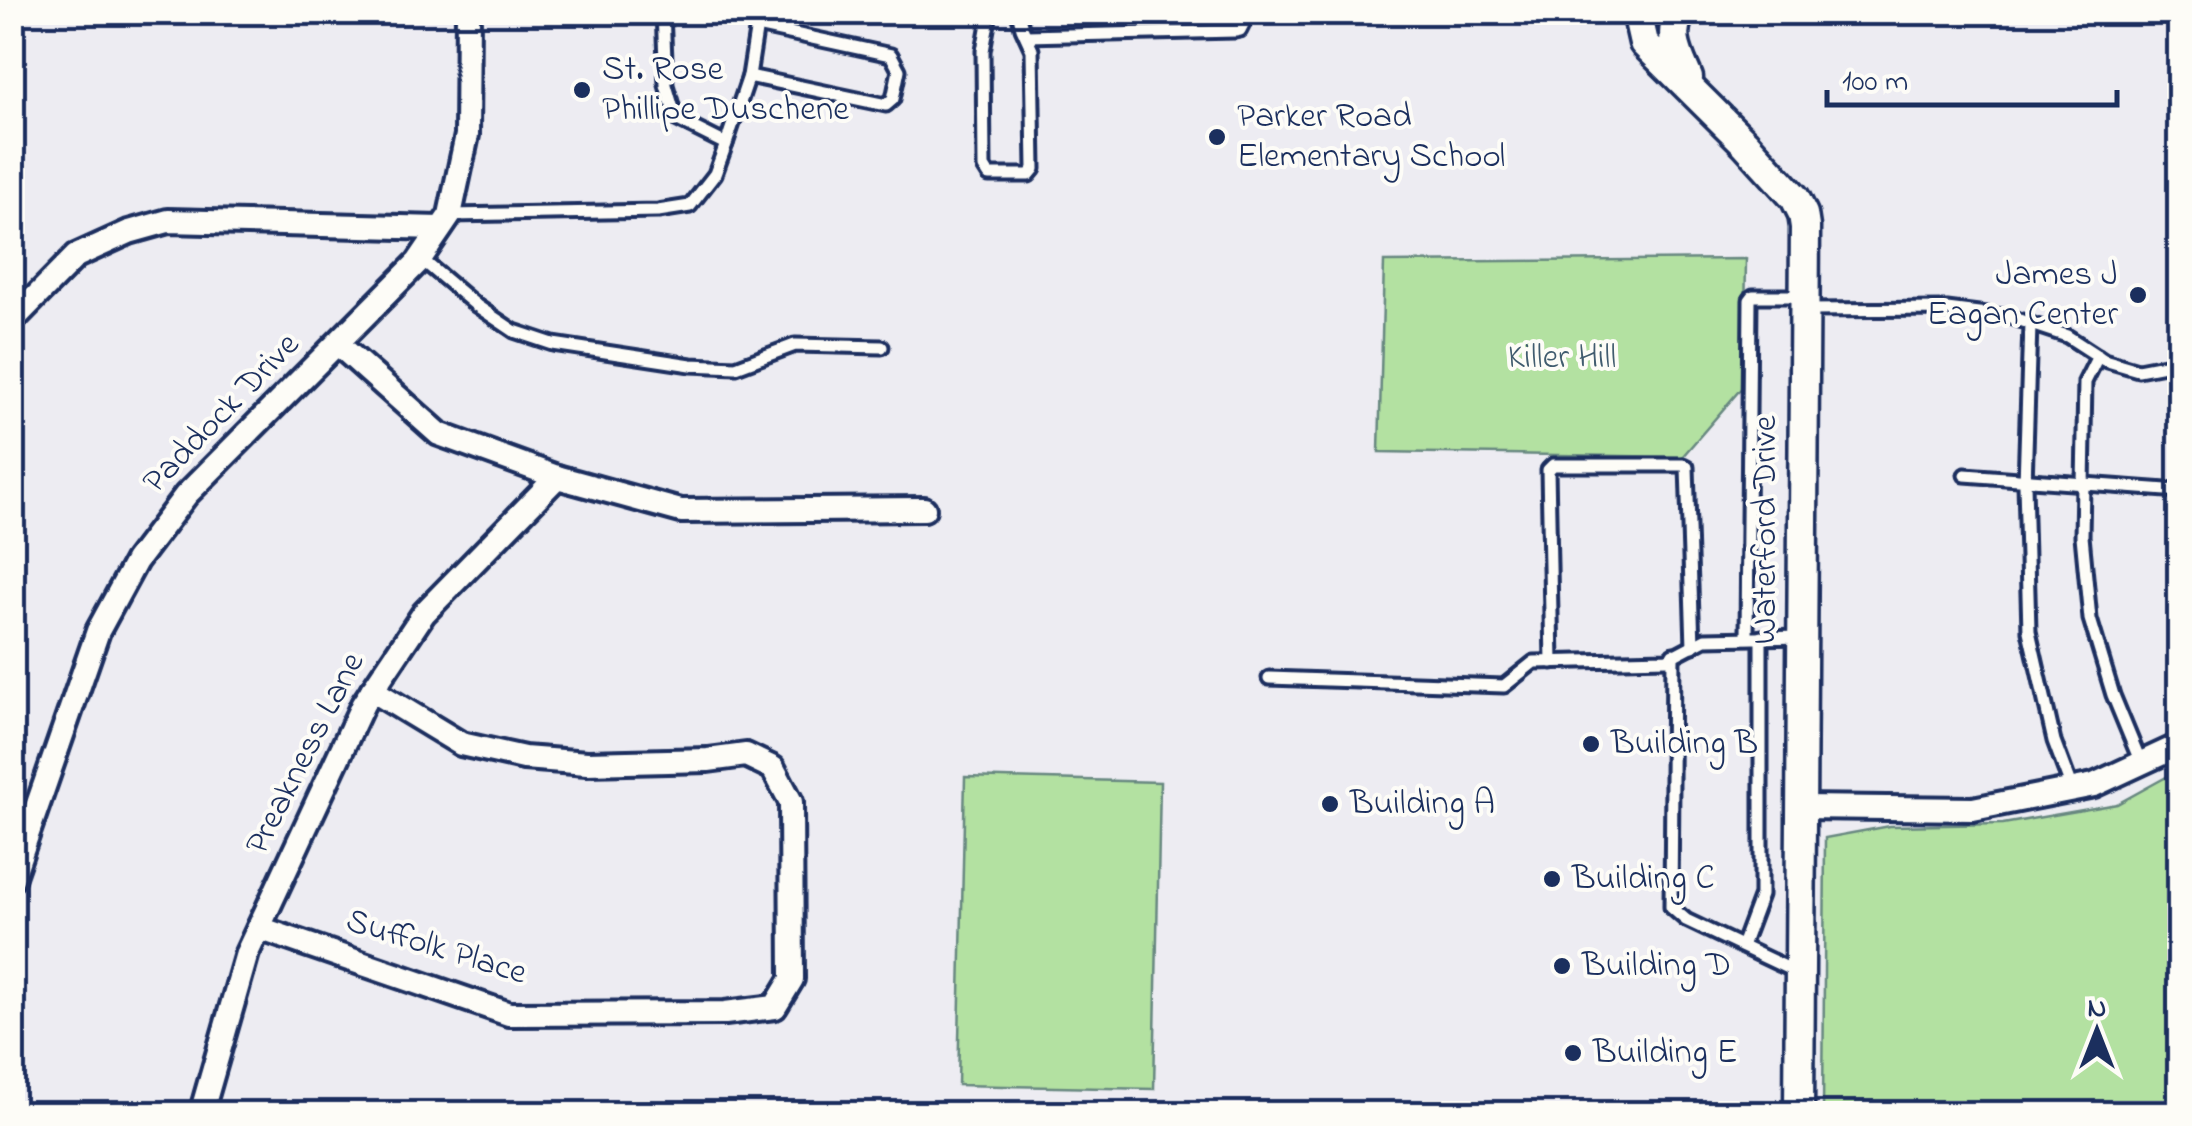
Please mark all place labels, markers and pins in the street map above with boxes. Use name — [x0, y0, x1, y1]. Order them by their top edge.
place label: St. Rose Phillipe Duschene — [602, 45, 849, 136]
marker: St. Rose Phillipe Duschene — [571, 79, 593, 101]
place label: Parker Road Elementary School — [1237, 92, 1505, 183]
marker: Parker Road Elementary School — [1206, 126, 1228, 148]
place label: James J Eagan Center — [1927, 250, 2118, 341]
marker: James J Eagan Center — [2127, 284, 2149, 306]
place label: Building B — [1610, 719, 1758, 770]
marker: Building B — [1580, 733, 1602, 755]
place label: Building A — [1349, 779, 1495, 830]
marker: Building A — [1319, 793, 1341, 815]
place label: Building C — [1571, 854, 1715, 905]
marker: Building C — [1541, 868, 1563, 890]
place label: Building D — [1581, 941, 1731, 992]
marker: Building D — [1551, 955, 1573, 977]
place label: Building E — [1592, 1028, 1738, 1079]
marker: Building E — [1562, 1042, 1584, 1064]

